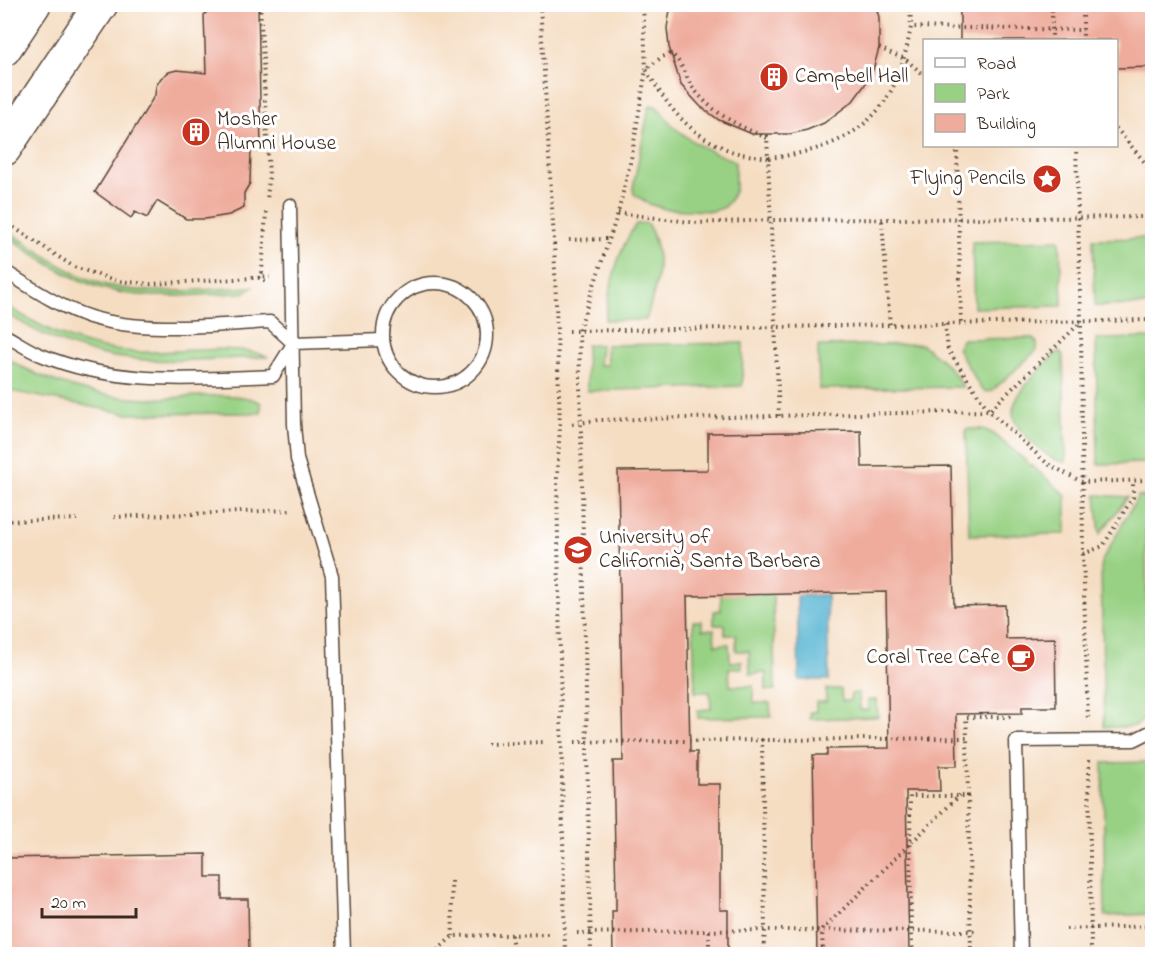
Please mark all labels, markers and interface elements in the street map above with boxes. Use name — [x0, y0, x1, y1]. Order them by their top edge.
legend — [923, 39, 1118, 147]
text: Road — [977, 52, 1016, 78]
building icon: Campbell Hall — [758, 61, 790, 93]
place label: Campbell Hall — [795, 62, 908, 92]
text: Park — [977, 82, 1010, 108]
place label: Mosher Alumni House — [217, 105, 337, 159]
text: Building — [976, 112, 1036, 139]
building icon: Mosher Alumni House — [180, 116, 212, 148]
place icon: Flying Pencils — [1031, 163, 1063, 195]
place label: Flying Pencils — [909, 164, 1026, 196]
place label: University of California, Santa Barbara — [599, 523, 821, 577]
school or university icon: University of California, Santa Barbara — [562, 534, 594, 566]
cafe icon: Coral Tree Cafe — [1005, 642, 1037, 674]
place label: Coral Tree Cafe — [866, 643, 1001, 673]
scale bar — [42, 881, 136, 919]
text: 20 m — [51, 891, 86, 917]

